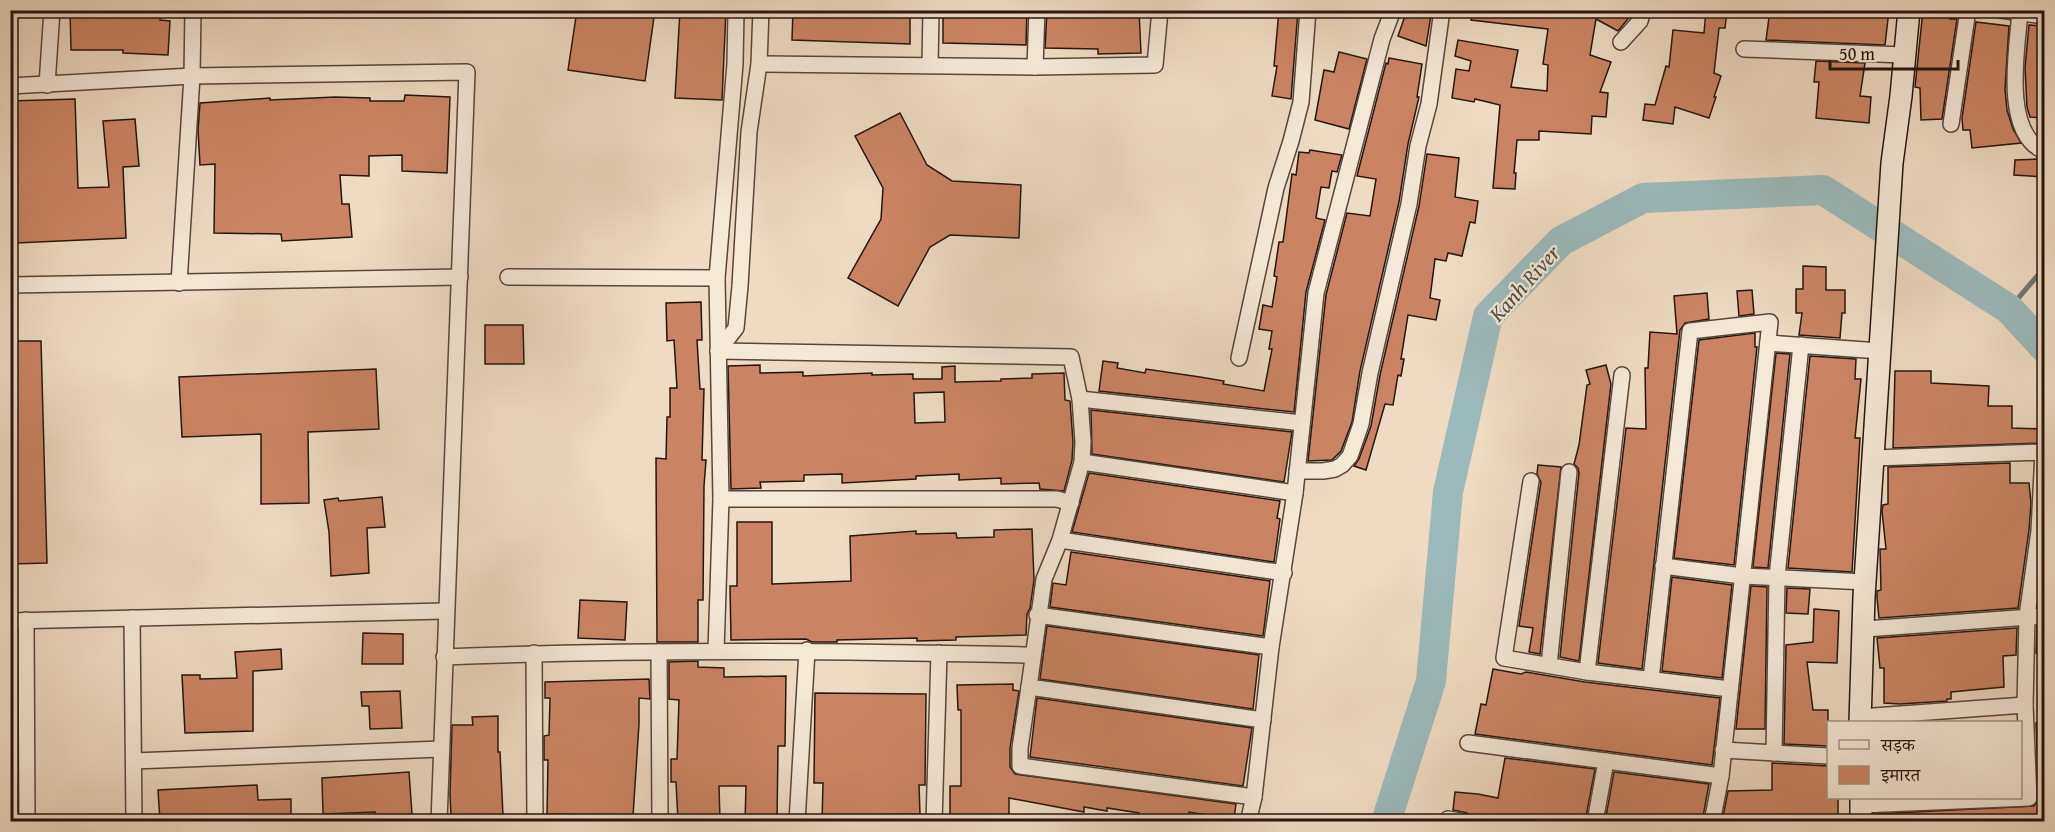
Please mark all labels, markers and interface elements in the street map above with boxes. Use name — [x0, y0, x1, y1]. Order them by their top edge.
scale bar — [1830, 33, 1958, 71]
text: 50 m — [1839, 40, 1875, 67]
water label: Kanh River — [1480, 237, 1568, 329]
legend — [1827, 721, 2022, 799]
text: सड़क — [1880, 731, 1916, 758]
text: इमारत — [1880, 761, 1921, 788]

